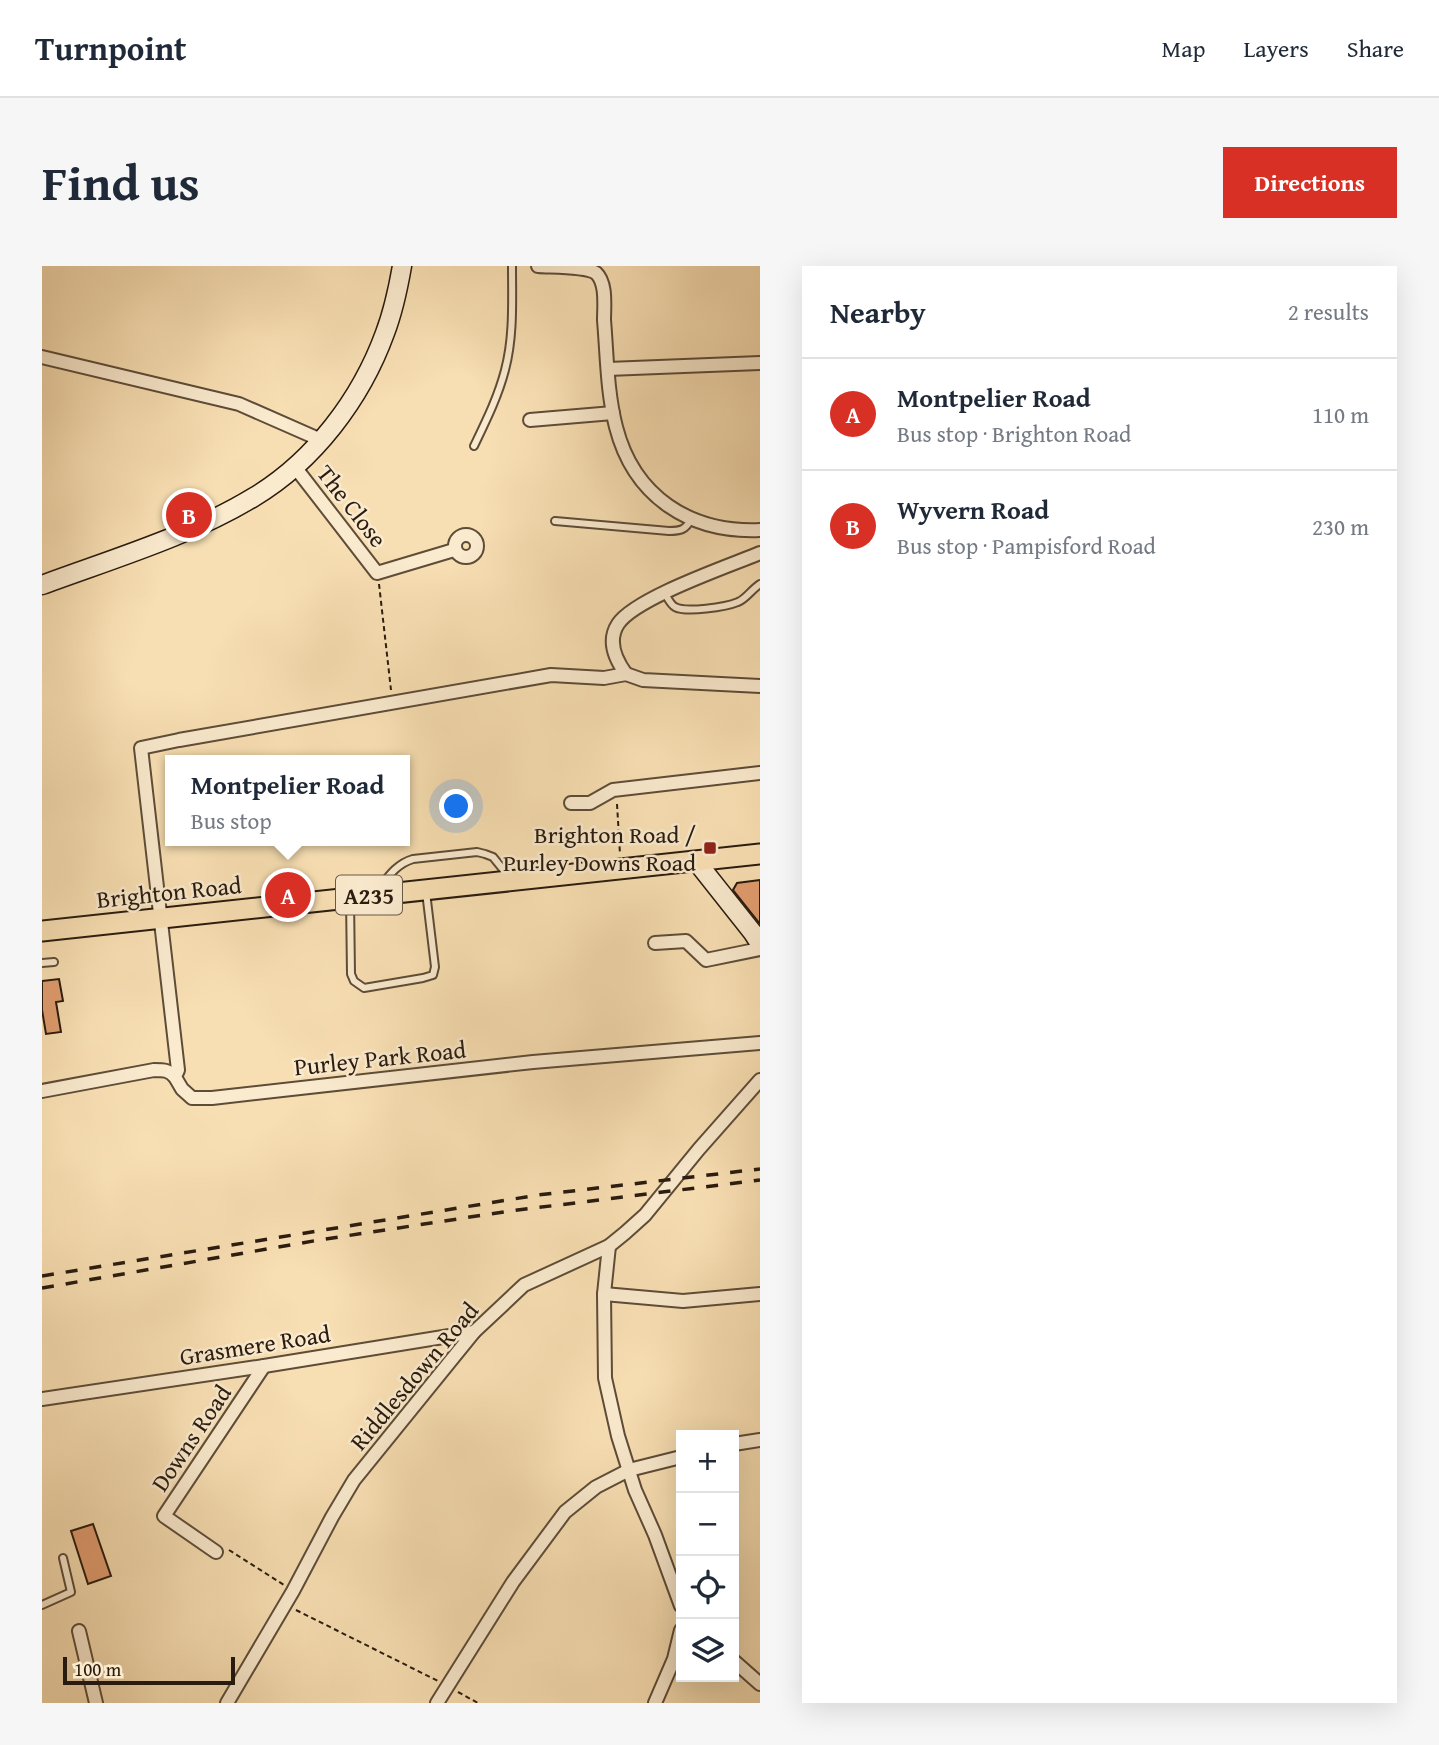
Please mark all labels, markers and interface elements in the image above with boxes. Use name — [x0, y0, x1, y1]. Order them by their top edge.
text: Turnpoint — [35, 24, 187, 72]
text: Map — [1162, 31, 1205, 66]
text: Layers — [1243, 31, 1309, 66]
text: Share — [1347, 31, 1404, 66]
text: Find us — [42, 146, 200, 218]
button: Directions — [1223, 147, 1397, 218]
text: Nearby — [830, 290, 926, 334]
text: 2 results — [1288, 295, 1369, 328]
text: Montpelier Road — [897, 378, 1091, 417]
text: A — [846, 398, 860, 431]
text: 110 m — [1312, 398, 1369, 431]
text: Bus stop · Brighton Road — [897, 417, 1131, 450]
street label: The Close — [309, 457, 395, 555]
pin: B — [166, 489, 212, 541]
text: Wyvern Road — [897, 490, 1049, 529]
text: B — [846, 510, 860, 543]
text: 230 m — [1312, 510, 1369, 543]
text: Bus stop · Pampisford Road — [897, 529, 1156, 562]
popup — [165, 755, 410, 846]
text: Montpelier Road — [191, 765, 384, 804]
your location — [439, 789, 473, 823]
text: Bus stop — [191, 804, 272, 837]
place label: Brighton Road / Purley Downs Road — [503, 817, 696, 880]
marker: Brighton Road / Purley Downs Road — [702, 840, 718, 856]
street label: Brighton Road — [95, 867, 243, 917]
pin: A — [265, 869, 311, 921]
road number: A235 — [336, 876, 402, 915]
street label: Purley Park Road — [292, 1032, 468, 1084]
street label: Riddlesdown Road — [341, 1294, 487, 1458]
street label: Grasmere Road — [177, 1316, 333, 1374]
street label: Downs Road — [142, 1377, 240, 1498]
map controls — [676, 1430, 739, 1682]
button: + — [676, 1430, 739, 1493]
button: − — [676, 1493, 739, 1556]
button: locate — [676, 1556, 739, 1619]
button: layers — [676, 1619, 739, 1682]
scale bar — [63, 1654, 234, 1686]
text: 100 m — [74, 1655, 121, 1683]

